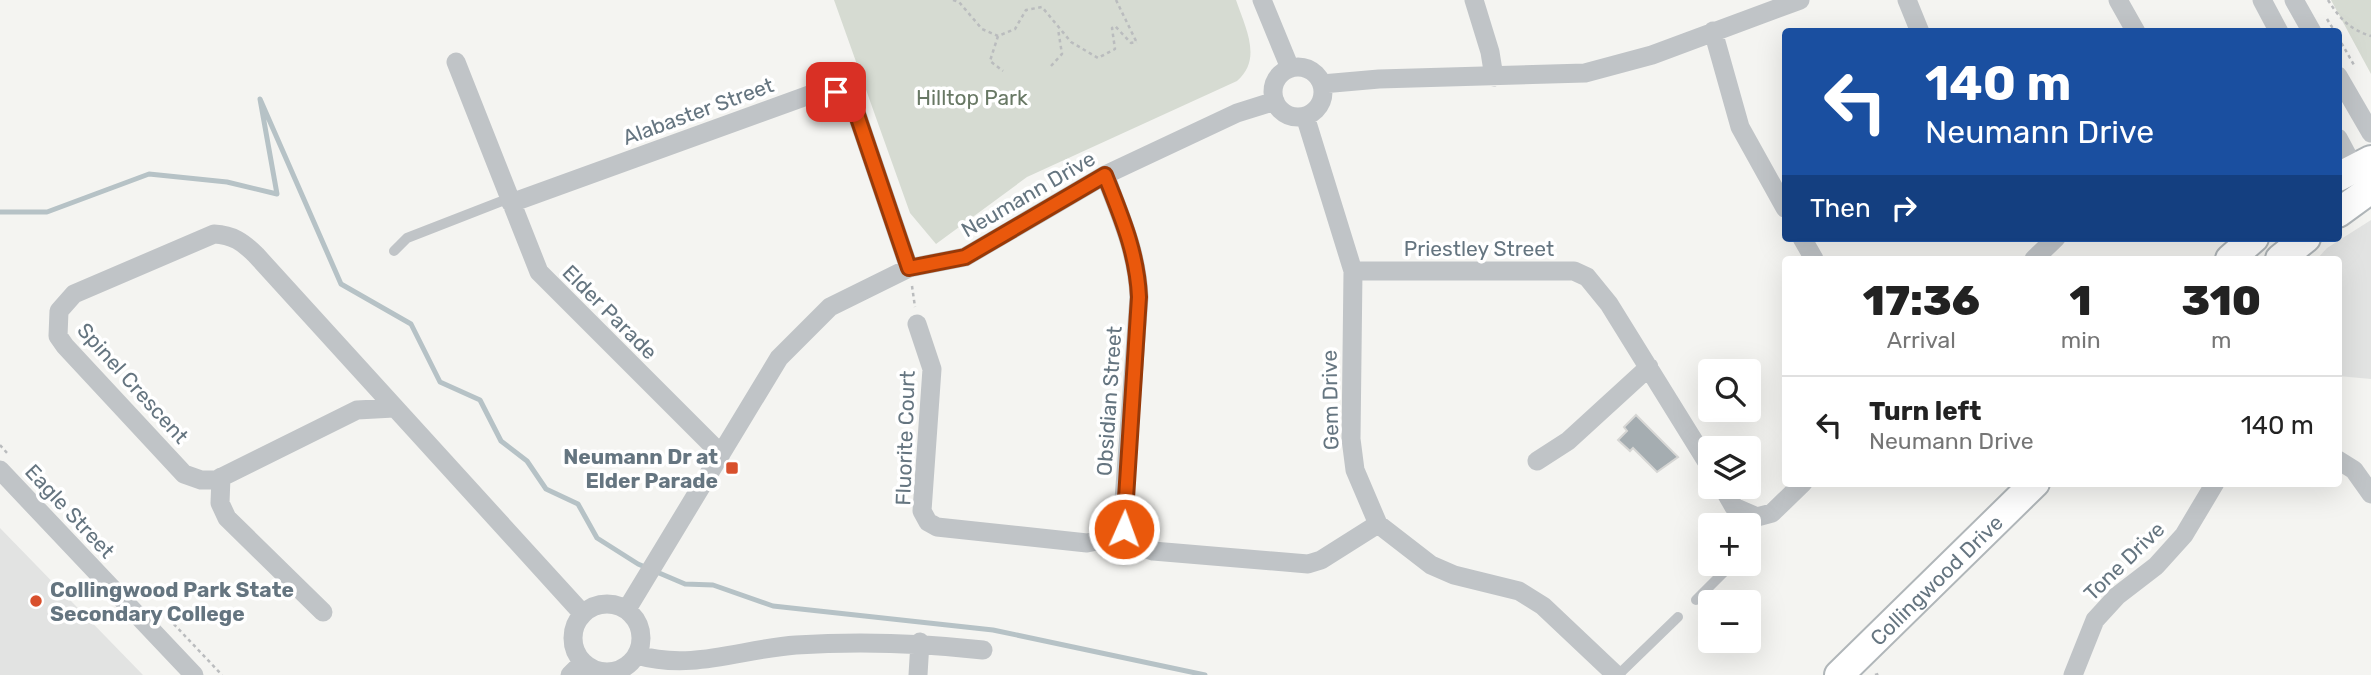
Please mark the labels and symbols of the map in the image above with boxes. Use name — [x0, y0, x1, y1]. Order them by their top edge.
pin — [806, 62, 866, 122]
street label: Alabaster Street — [619, 72, 777, 150]
park label: Hilltop Park — [916, 85, 1028, 110]
street label: Neumann Drive — [957, 146, 1099, 242]
street label: Priestley Street — [1404, 236, 1554, 261]
street label: Elder Parade — [558, 260, 662, 364]
street label: Spinel Crescent — [72, 318, 194, 448]
street label: Obsidian Street — [1091, 325, 1127, 477]
street label: Gem Drive — [1317, 350, 1343, 450]
street label: Fluorite Court — [890, 370, 920, 506]
place label: Neumann Dr at Elder Parade — [563, 444, 718, 493]
street label: Eagle Street — [20, 459, 120, 563]
marker: Neumann Dr at Elder Parade — [724, 460, 740, 476]
position arrow — [1087, 492, 1161, 566]
street label: Collingwood Drive — [1865, 509, 2008, 650]
street label: Tone Drive — [2078, 516, 2170, 606]
place label: Collingwood Park State Secondary College — [50, 577, 294, 626]
marker: Collingwood Park State Secondary College — [28, 593, 44, 609]

